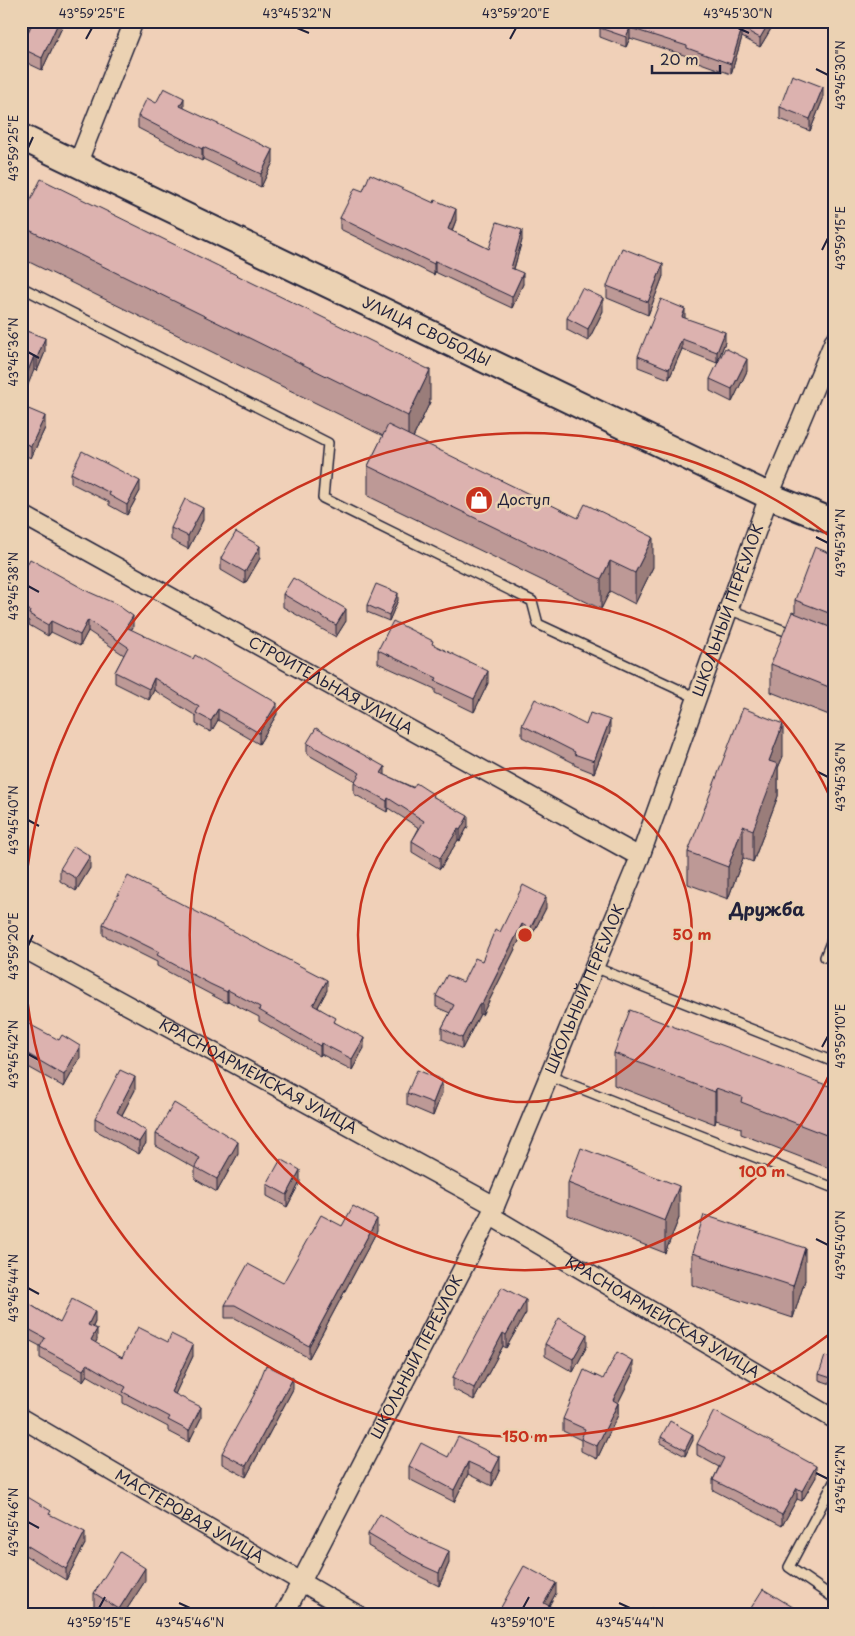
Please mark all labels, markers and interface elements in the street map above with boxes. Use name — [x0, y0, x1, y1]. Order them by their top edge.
text: 43°59'25"E — [59, 4, 125, 22]
text: 43°45'32"N — [263, 4, 331, 22]
text: 43°59'20"E — [482, 4, 550, 22]
text: 43°45'30"N — [703, 4, 773, 22]
text: 43°45'30"N — [831, 40, 849, 110]
scale bar — [652, 42, 720, 74]
text: 20 m — [660, 47, 699, 70]
text: 43°59'25"E — [4, 115, 22, 181]
text: 43°59'15"E — [831, 206, 849, 270]
street label: УЛИЦА СВОБОДЫ — [359, 290, 495, 371]
text: 43°45'36"N — [4, 317, 22, 387]
shop icon: Доступ — [464, 485, 494, 515]
place label: Доступ — [497, 487, 550, 510]
text: 43°45'34"N — [831, 509, 849, 577]
street label: ШКОЛЬНЫЙ ПЕРЕУЛОК — [685, 520, 768, 699]
text: 43°45'38"N — [4, 552, 22, 620]
street label: СТРОИТЕЛЬНАЯ УЛИЦА — [245, 629, 418, 739]
text: 43°45'36"N — [831, 742, 849, 812]
text: 43°45'40"N — [4, 785, 22, 855]
district label: Дружба — [728, 895, 805, 922]
street label: ШКОЛЬНЫЙ ПЕРЕУЛОК — [538, 900, 629, 1077]
text: 43°59'20"E — [4, 912, 22, 980]
text: 50 m — [673, 922, 711, 945]
centre of rings — [516, 926, 534, 944]
text: 43°59'10"E — [831, 1004, 849, 1068]
street label: КРАСНОАРМЕЙСКАЯ УЛИЦА — [155, 1012, 362, 1139]
text: 43°45'42"N — [4, 1020, 22, 1088]
text: 100 m — [739, 1159, 785, 1182]
text: 43°45'40"N — [831, 1210, 849, 1280]
street label: КРАСНОАРМЕЙСКАЯ УЛИЦА — [561, 1249, 765, 1383]
text: 43°45'44"N — [4, 1254, 22, 1322]
street label: ШКОЛЬНЫЙ ПЕРЕУЛОК — [364, 1270, 468, 1443]
text: 150 m — [502, 1424, 548, 1447]
text: 43°45'42"N — [831, 1445, 849, 1513]
street label: МАСТЕРОВАЯ УЛИЦА — [111, 1463, 269, 1568]
text: 43°45'46"N — [4, 1488, 22, 1556]
text: 43°59'15"E — [67, 1613, 131, 1631]
text: 43°45'46"N — [156, 1613, 224, 1631]
text: 43°59'10"E — [491, 1613, 555, 1631]
text: 43°45'44"N — [596, 1613, 664, 1631]

